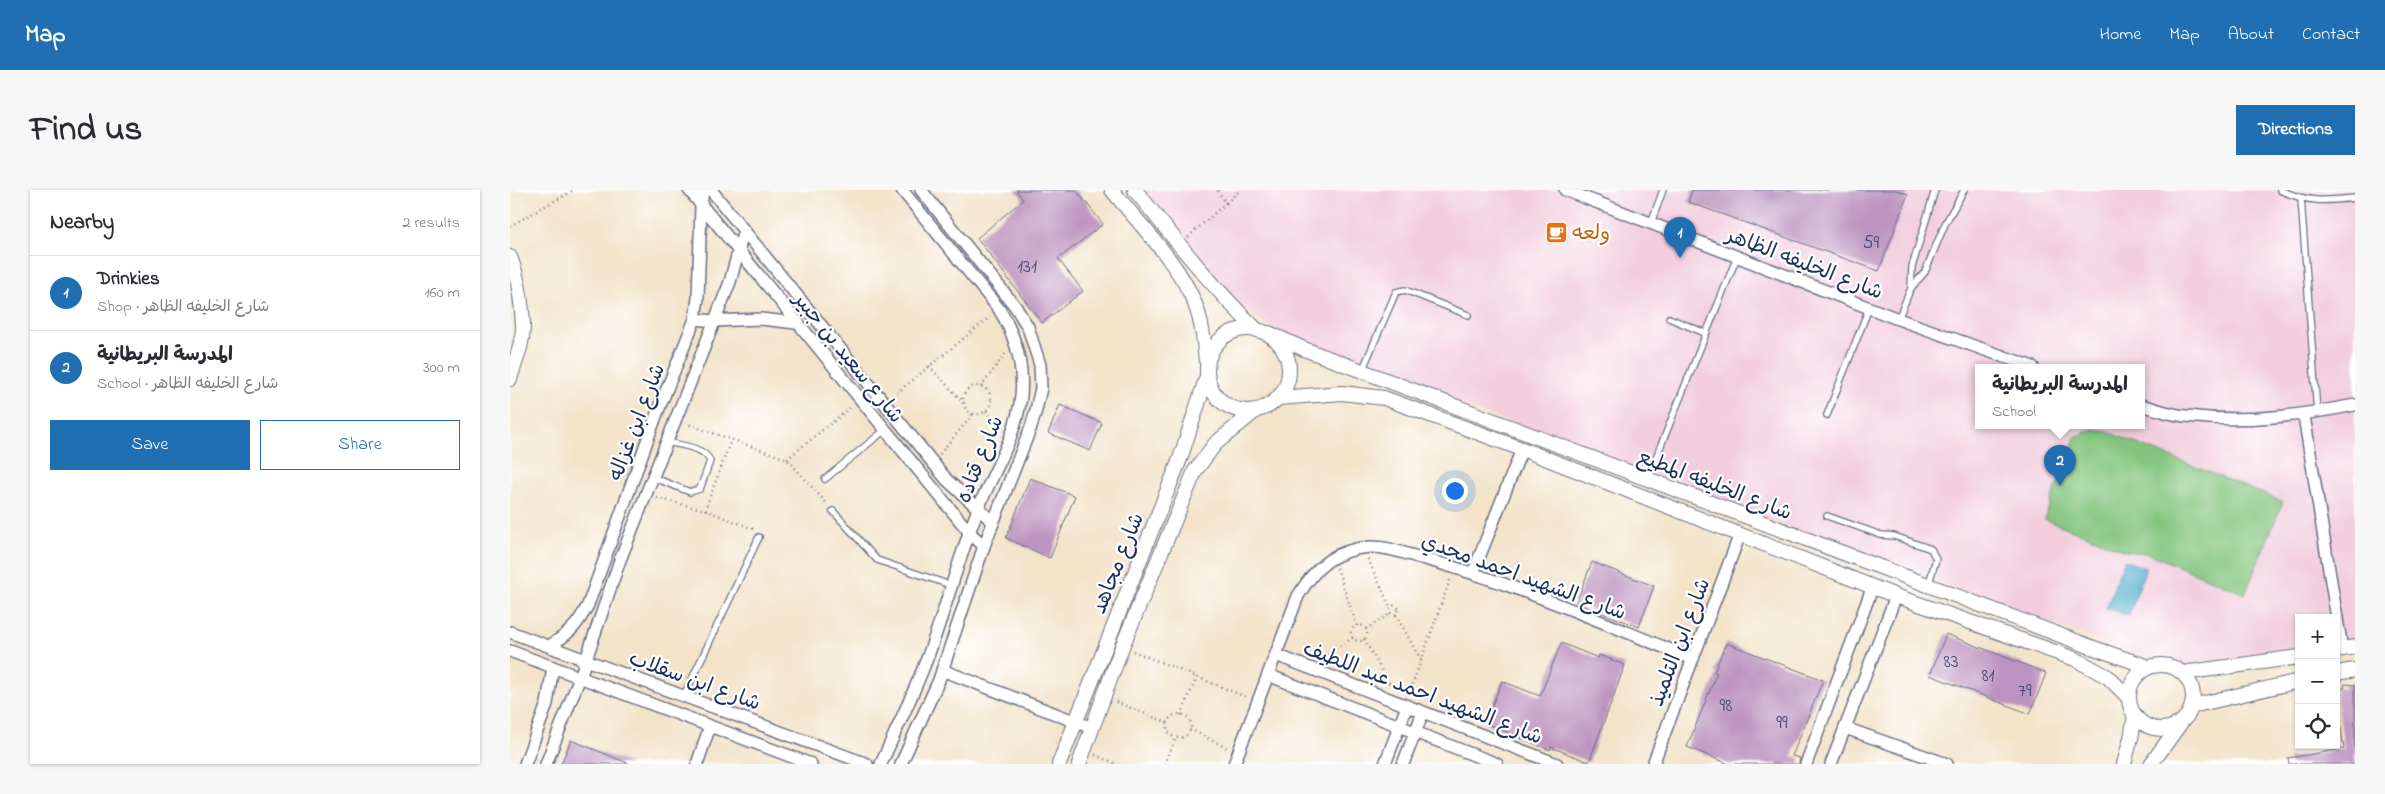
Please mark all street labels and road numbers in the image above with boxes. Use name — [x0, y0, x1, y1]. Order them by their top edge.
street label: شارع الخليفه الظاهر — [1720, 221, 1887, 309]
street label: شارع سعيد بن جبير — [784, 285, 910, 430]
street label: شارع ابن غزاله — [602, 360, 674, 486]
street label: شارع قتاده — [950, 411, 1012, 508]
street label: شارع الخليفه المطيع — [1633, 443, 1796, 529]
street label: شارع مجاهد — [1085, 509, 1153, 619]
street label: شارع الشهيد احمد مجدي — [1417, 527, 1630, 629]
street label: شارع ابن التلميذ — [1643, 574, 1719, 711]
street label: شارع الشهيد احمد عبد اللطيف — [1298, 634, 1546, 753]
street label: شارع ابن سقلاب — [624, 644, 764, 720]

